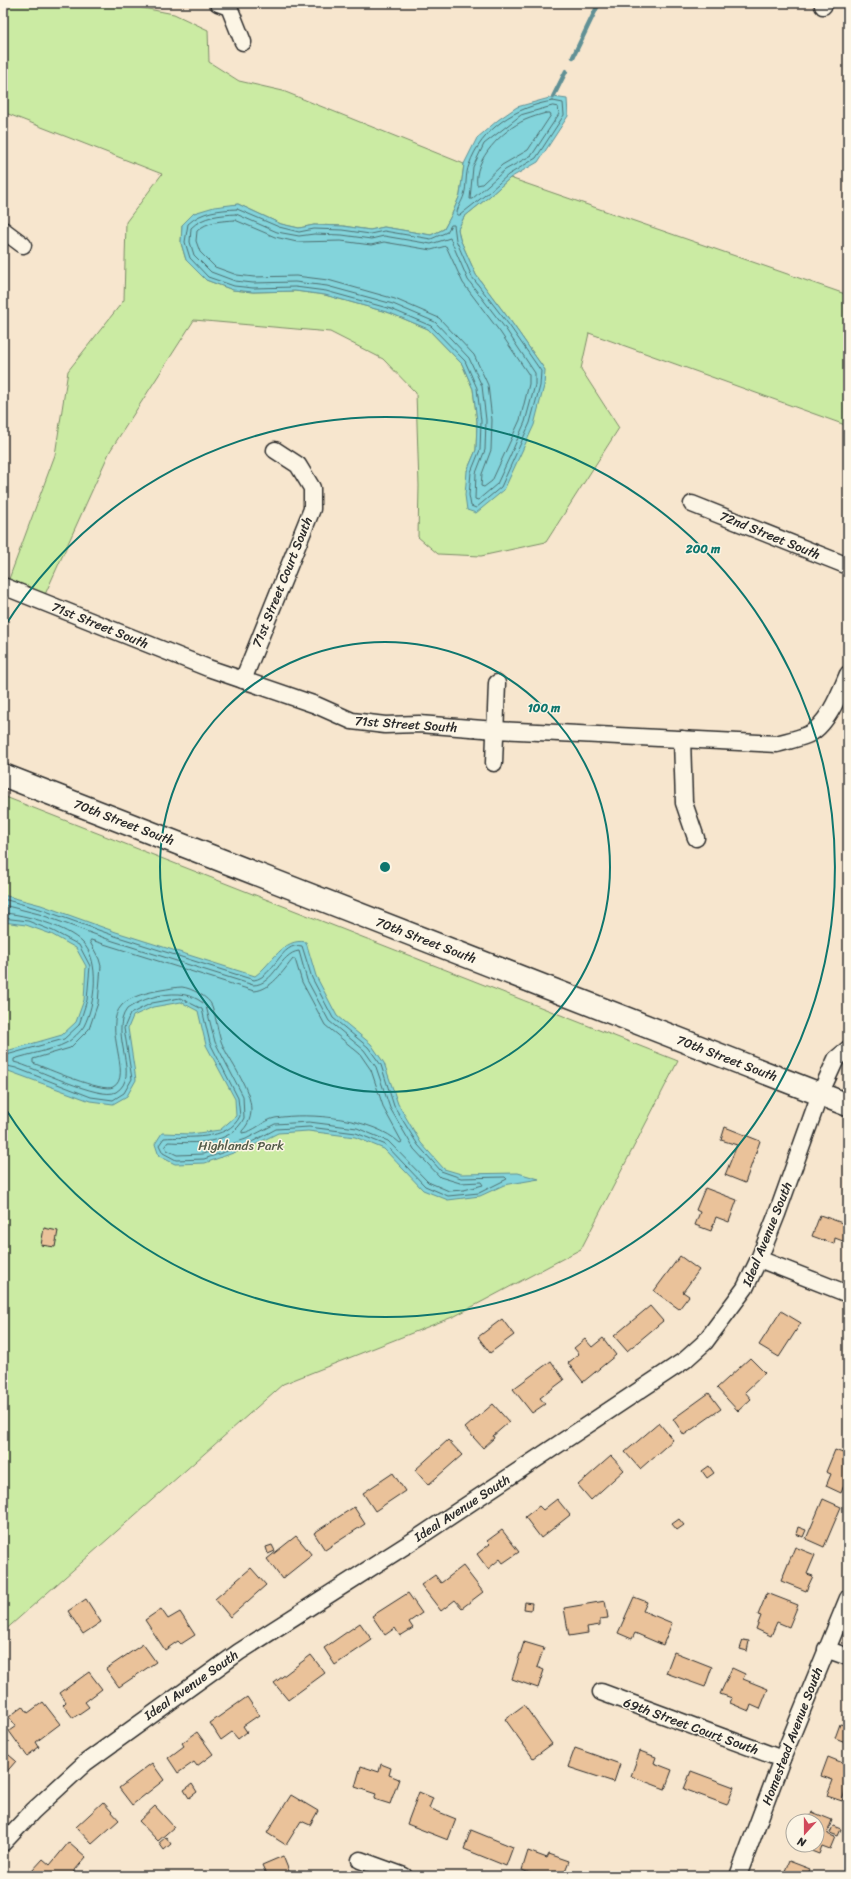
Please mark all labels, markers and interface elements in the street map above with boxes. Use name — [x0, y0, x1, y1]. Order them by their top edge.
street label: 72nd Street South — [716, 504, 824, 566]
street label: 71st Street Court South — [245, 513, 319, 651]
text: 200 m — [685, 538, 721, 560]
street label: 71st Street South — [48, 595, 152, 655]
text: 100 m — [528, 697, 561, 719]
street label: 71st Street South — [354, 709, 458, 739]
street label: 70th Street South — [70, 792, 178, 852]
centre of rings — [378, 860, 392, 874]
street label: 70th Street South — [372, 910, 480, 970]
street label: 70th Street South — [673, 1028, 781, 1088]
park label: Highlands Park — [198, 1134, 284, 1157]
street label: Ideal Avenue South — [735, 1178, 799, 1291]
street label: Ideal Avenue South — [408, 1468, 515, 1548]
street label: Ideal Avenue South — [138, 1644, 243, 1727]
street label: Homestead Avenue South — [755, 1663, 829, 1808]
street label: 69th Street Court South — [620, 1691, 762, 1761]
north arrow — [785, 1813, 825, 1853]
text: N — [794, 1831, 809, 1852]

